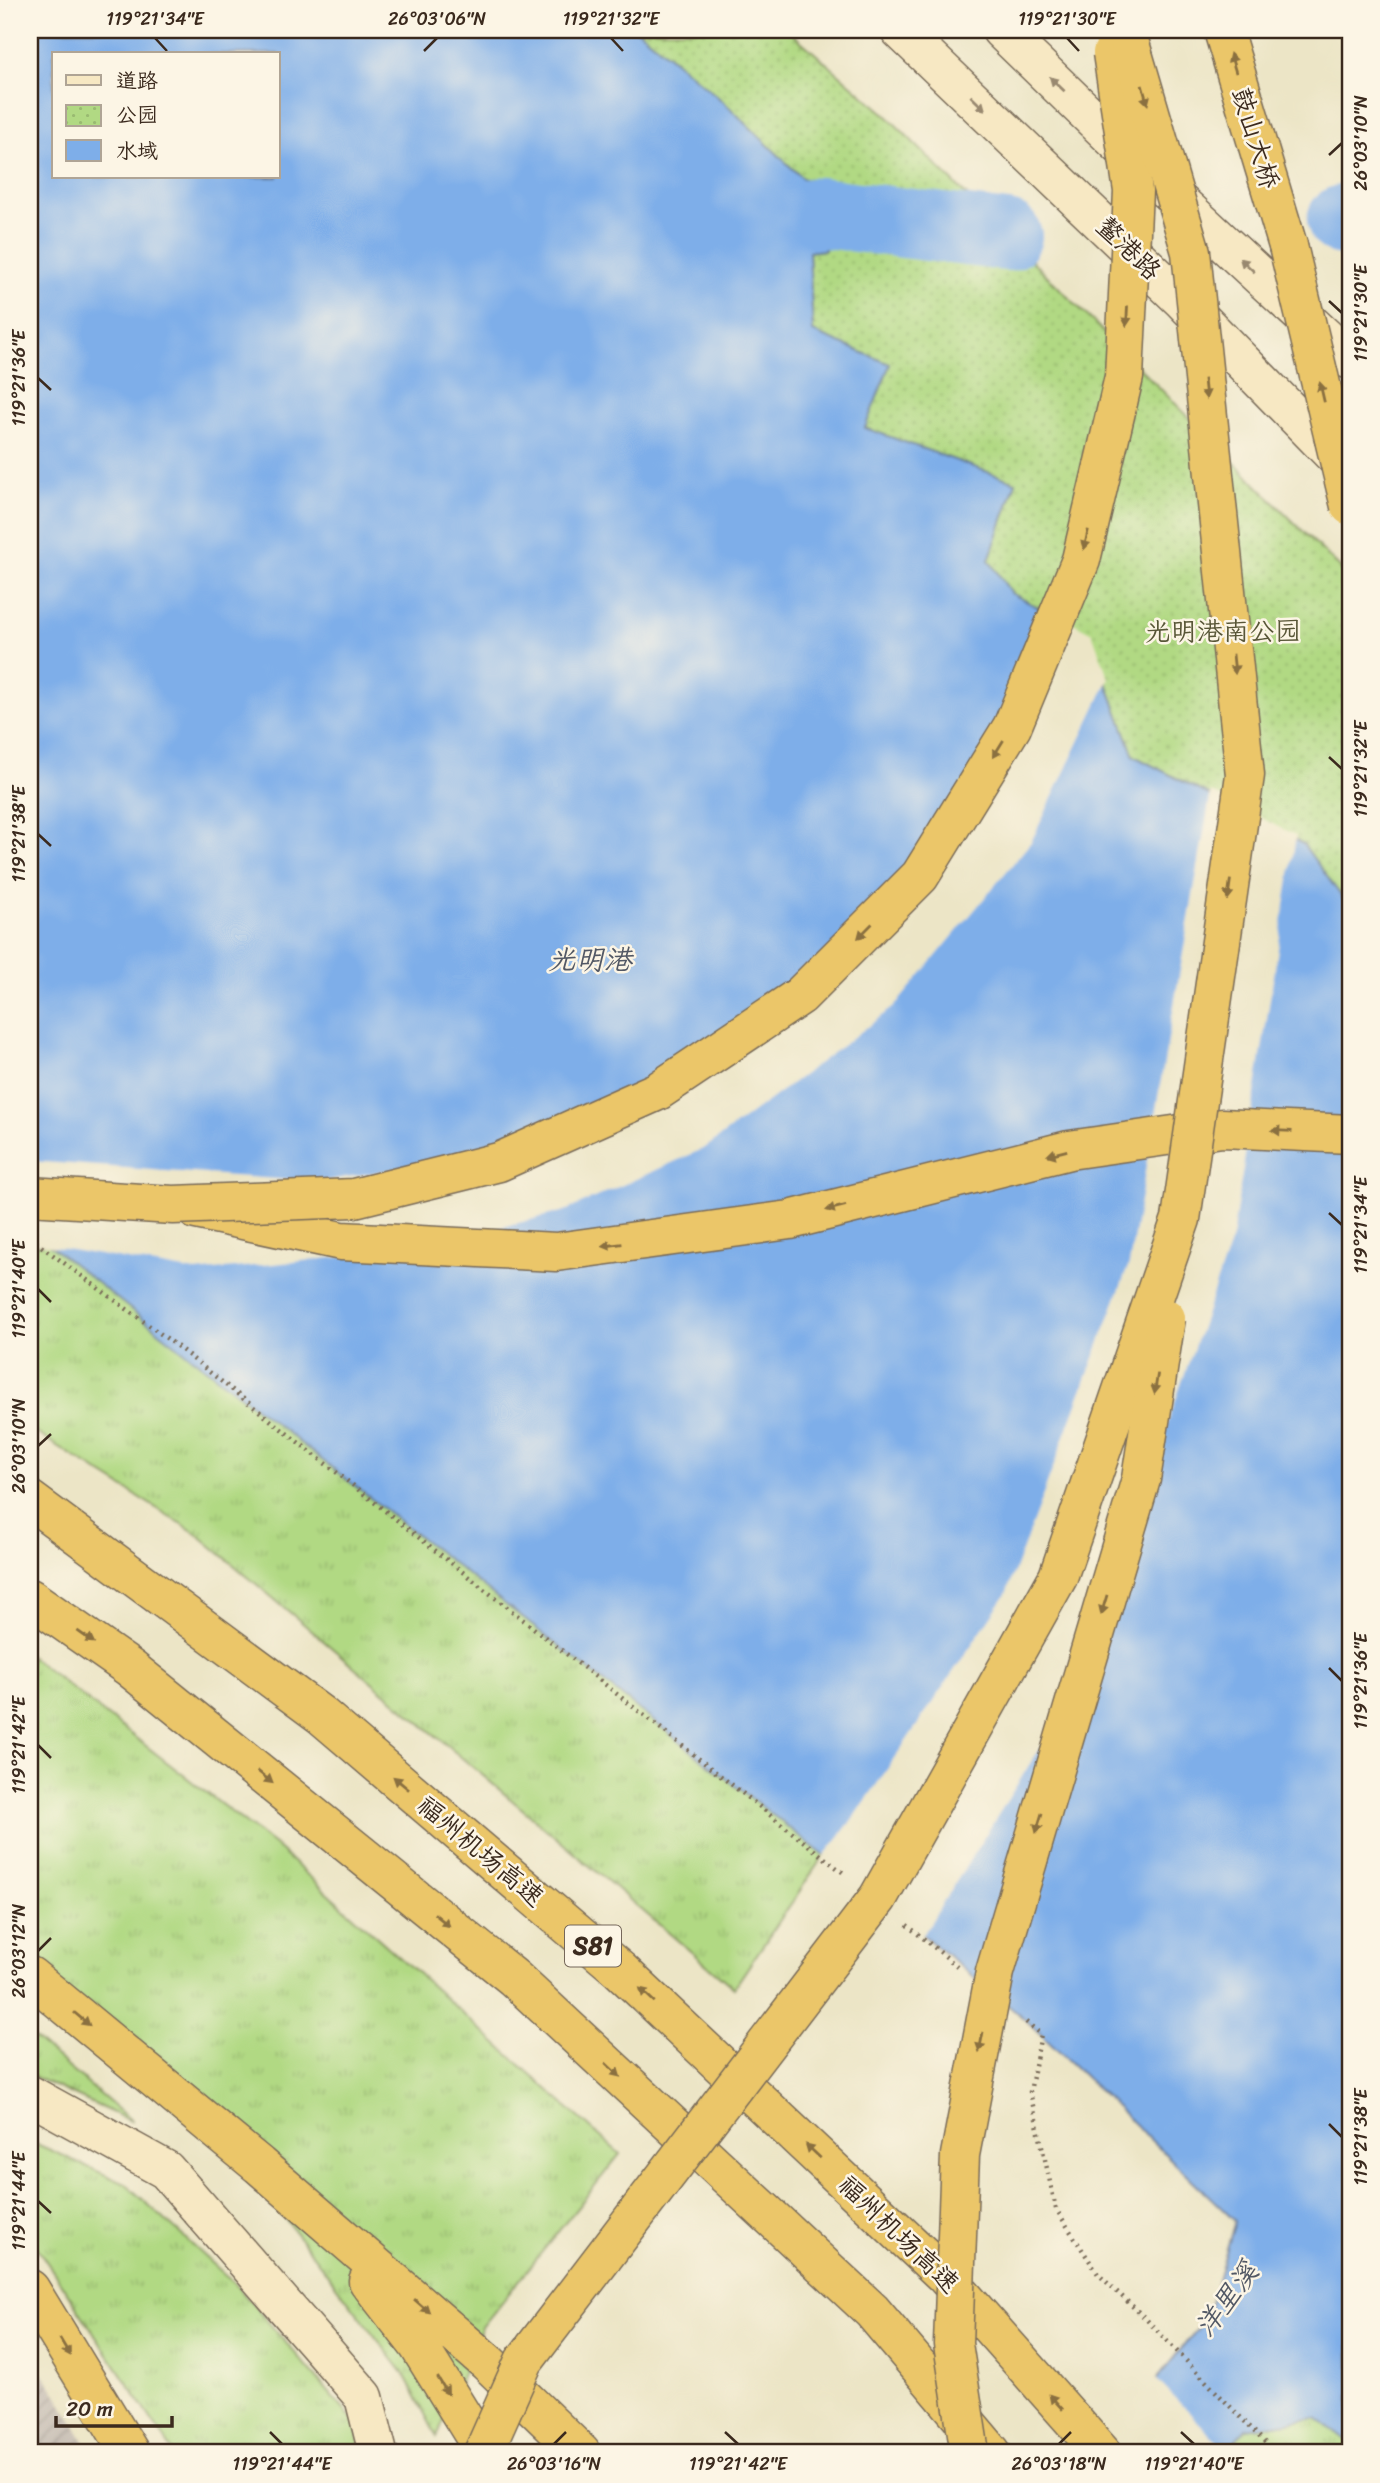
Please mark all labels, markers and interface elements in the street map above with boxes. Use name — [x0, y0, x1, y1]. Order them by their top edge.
text: 119°21'34"E — [106, 3, 205, 35]
text: 26°03'06"N — [388, 3, 486, 35]
text: 119°21'32"E — [563, 3, 660, 35]
text: 119°21'30"E — [1018, 3, 1117, 35]
legend — [52, 52, 280, 178]
one-way arrow — [1228, 53, 1238, 74]
text: 道路 — [116, 62, 158, 100]
one-way arrow — [1049, 77, 1066, 93]
street label: 鼓山大桥 — [1219, 82, 1293, 194]
one-way arrow — [1141, 85, 1151, 106]
one-way arrow — [969, 94, 986, 110]
text: 26°03'10"N — [1345, 95, 1377, 191]
text: 公园 — [116, 96, 158, 134]
text: 水域 — [116, 132, 158, 170]
street label: 鳌港路 — [1085, 204, 1173, 292]
one-way arrow — [1238, 257, 1256, 273]
text: 119°21'30"E — [1345, 263, 1377, 362]
one-way arrow — [1121, 306, 1132, 328]
text: 119°21'36"E — [3, 329, 35, 426]
one-way arrow — [1200, 378, 1211, 400]
one-way arrow — [1316, 381, 1327, 403]
one-way arrow — [1080, 529, 1091, 551]
park label: 光明港南公园 — [1145, 608, 1301, 654]
one-way arrow — [1228, 653, 1239, 675]
text: 119°21'32"E — [1345, 720, 1377, 817]
one-way arrow — [992, 739, 1005, 759]
text: 119°21'38"E — [3, 784, 35, 883]
one-way arrow — [1223, 879, 1234, 901]
one-way arrow — [856, 923, 873, 940]
water label: 光明港 — [548, 935, 635, 984]
one-way arrow — [1271, 1125, 1293, 1136]
one-way arrow — [1045, 1148, 1067, 1159]
text: 119°21'34"E — [1345, 1175, 1377, 1274]
one-way arrow — [825, 1203, 847, 1214]
text: 119°21'40"E — [3, 1238, 35, 1339]
one-way arrow — [600, 1239, 622, 1250]
one-way arrow — [1150, 1373, 1161, 1395]
text: 26°03'10"N — [3, 1398, 35, 1494]
one-way arrow — [1098, 1594, 1108, 1615]
one-way arrow — [77, 1630, 95, 1644]
text: 119°21'36"E — [1345, 1632, 1377, 1729]
text: 119°21'42"E — [3, 1695, 35, 1794]
one-way arrow — [257, 1769, 274, 1784]
one-way arrow — [392, 1776, 409, 1791]
street label: 福州机场高速 — [406, 1783, 556, 1919]
one-way arrow — [1034, 1812, 1044, 1833]
text: 26°03'12"N — [3, 1903, 35, 1998]
one-way arrow — [434, 1912, 451, 1927]
road number: S81 — [565, 1926, 621, 1966]
one-way arrow — [639, 1987, 656, 2004]
one-way arrow — [74, 2011, 91, 2026]
one-way arrow — [976, 2031, 987, 2053]
one-way arrow — [604, 2062, 622, 2078]
text: 119°21'38"E — [1345, 2087, 1377, 2186]
one-way arrow — [805, 2144, 822, 2160]
text: 119°21'44"E — [3, 2151, 35, 2250]
street label: 福州机场高速 — [827, 2163, 971, 2305]
water label: 洋里溪 — [1182, 2249, 1272, 2348]
one-way arrow — [413, 2298, 431, 2314]
one-way arrow — [59, 2338, 72, 2357]
one-way arrow — [437, 2376, 450, 2396]
scale bar — [56, 2385, 172, 2429]
text: 20 m — [66, 2390, 113, 2428]
one-way arrow — [1049, 2394, 1065, 2411]
text: 119°21'44"E — [233, 2448, 332, 2480]
text: 26°03'16"N — [507, 2448, 602, 2480]
text: 119°21'42"E — [689, 2448, 788, 2480]
text: 26°03'18"N — [1012, 2448, 1107, 2480]
text: 119°21'40"E — [1144, 2448, 1245, 2480]

